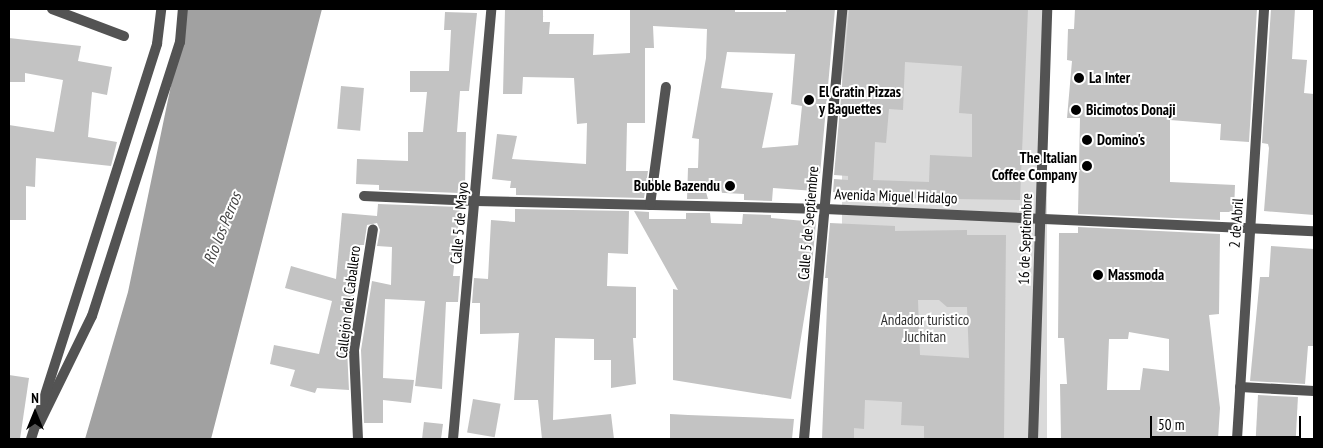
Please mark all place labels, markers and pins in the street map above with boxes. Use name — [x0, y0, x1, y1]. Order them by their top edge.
place label: La Inter — [1089, 69, 1130, 87]
marker: La Inter — [1073, 72, 1085, 84]
place label: El Gratin Pizzas y Baguettes — [819, 82, 901, 117]
marker: El Gratin Pizzas y Baguettes — [803, 94, 815, 106]
place label: Bicimotos Donaji — [1086, 101, 1176, 119]
marker: Bicimotos Donaji — [1070, 104, 1082, 116]
place label: Domino's — [1097, 131, 1145, 149]
marker: Domino's — [1081, 134, 1093, 146]
place label: The Italian Coffee Company — [991, 148, 1077, 183]
marker: The Italian Coffee Company — [1081, 160, 1093, 172]
place label: Bubble Bazendu — [634, 177, 720, 195]
marker: Bubble Bazendu — [724, 180, 736, 192]
place label: Massmoda — [1108, 266, 1164, 284]
marker: Massmoda — [1092, 269, 1104, 281]

